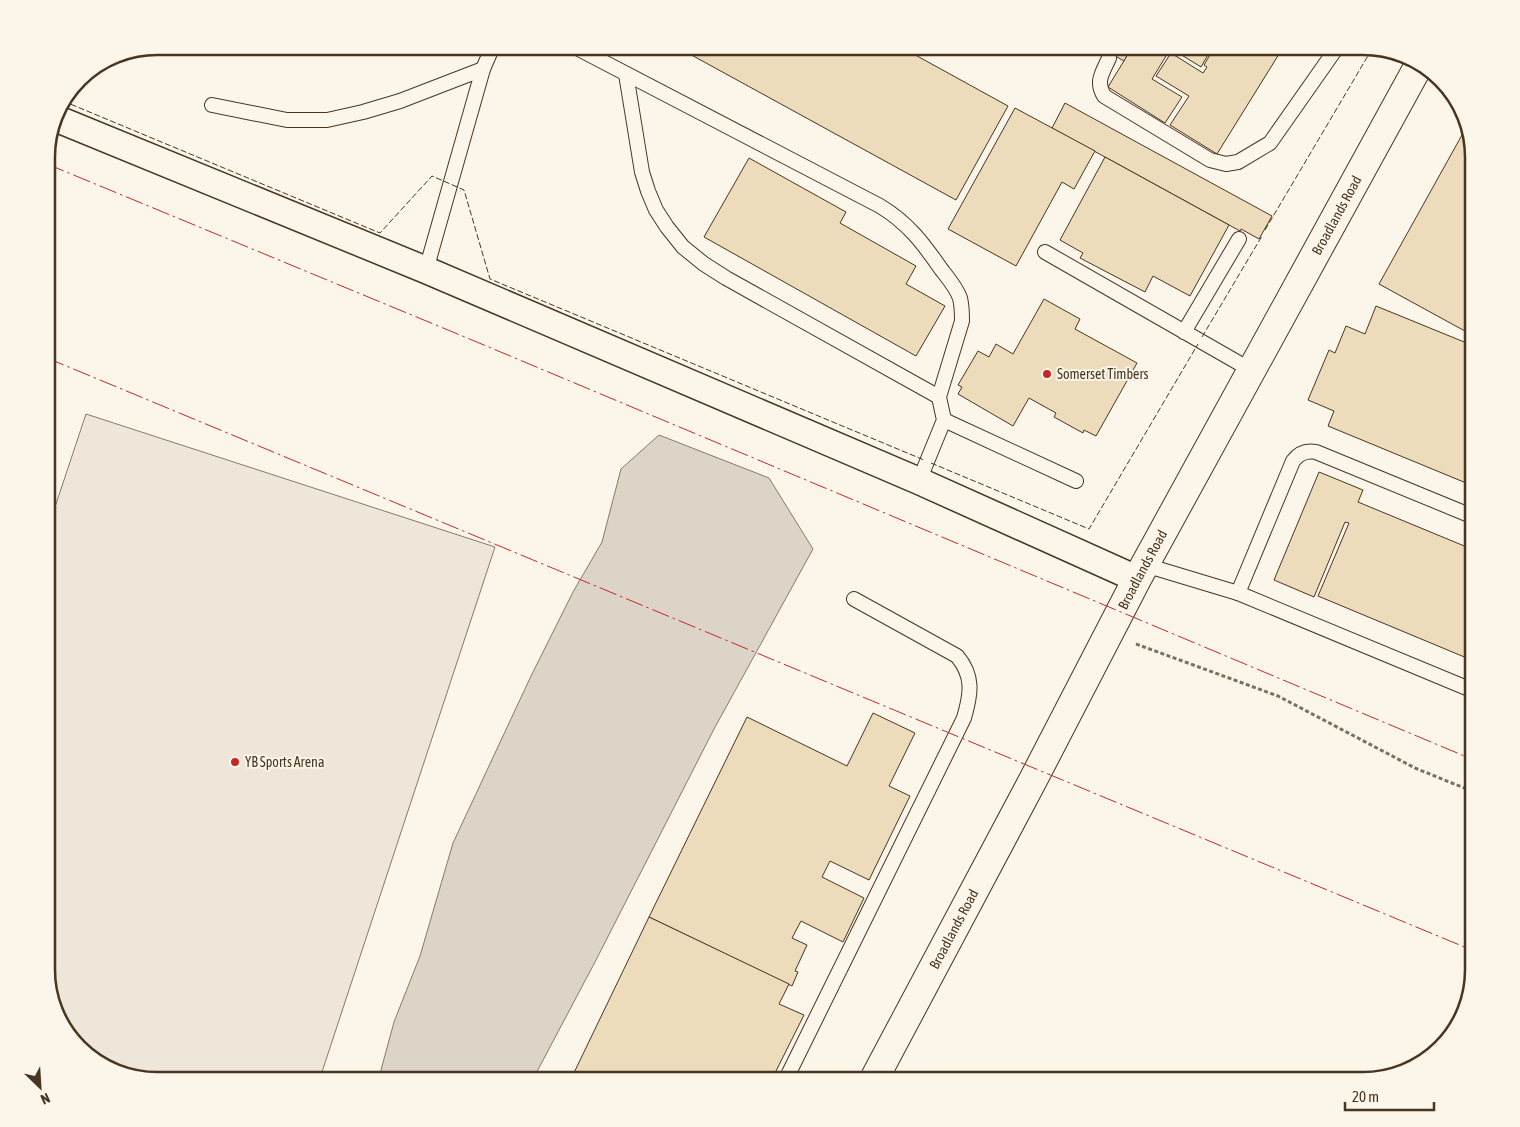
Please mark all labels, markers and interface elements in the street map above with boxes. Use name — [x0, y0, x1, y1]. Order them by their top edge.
street label: Broadlands Road — [1308, 173, 1365, 258]
place label: Somerset Timbers — [1057, 366, 1149, 382]
marker: Somerset Timbers — [1041, 368, 1053, 380]
street label: Broadlands Road — [1115, 527, 1170, 612]
place label: YB Sports Arena — [245, 754, 324, 770]
marker: YB Sports Arena — [229, 756, 241, 768]
street label: Broadlands Road — [926, 887, 981, 972]
north arrow — [15, 1062, 65, 1112]
scale bar — [1345, 1080, 1434, 1112]
text: 20 m — [1352, 1088, 1379, 1105]
text: N — [38, 1090, 53, 1108]

